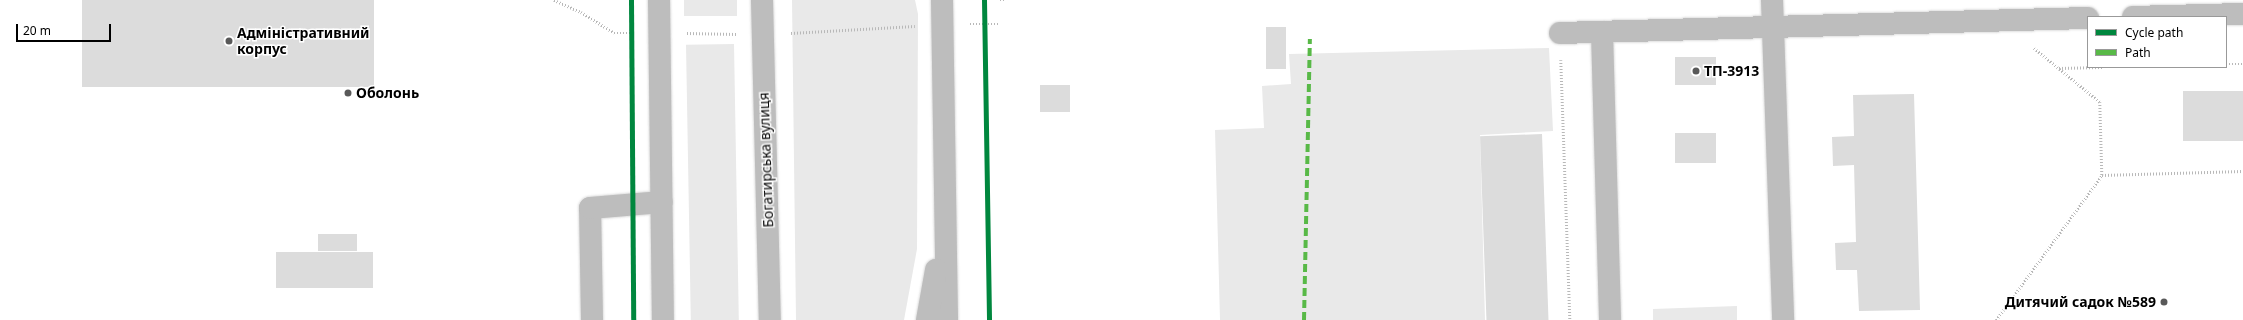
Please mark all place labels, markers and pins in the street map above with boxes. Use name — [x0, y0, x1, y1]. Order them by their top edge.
place label: Адміністративний корпус — [237, 25, 370, 58]
marker: Адміністративний корпус — [224, 36, 234, 46]
place label: ТП-3913 — [1704, 63, 1759, 79]
marker: ТП-3913 — [1691, 66, 1701, 76]
place label: Оболонь — [356, 85, 419, 101]
marker: Оболонь — [343, 88, 353, 98]
place label: Дитячий садок №589 — [2005, 294, 2156, 310]
marker: Дитячий садок №589 — [2159, 297, 2169, 307]

